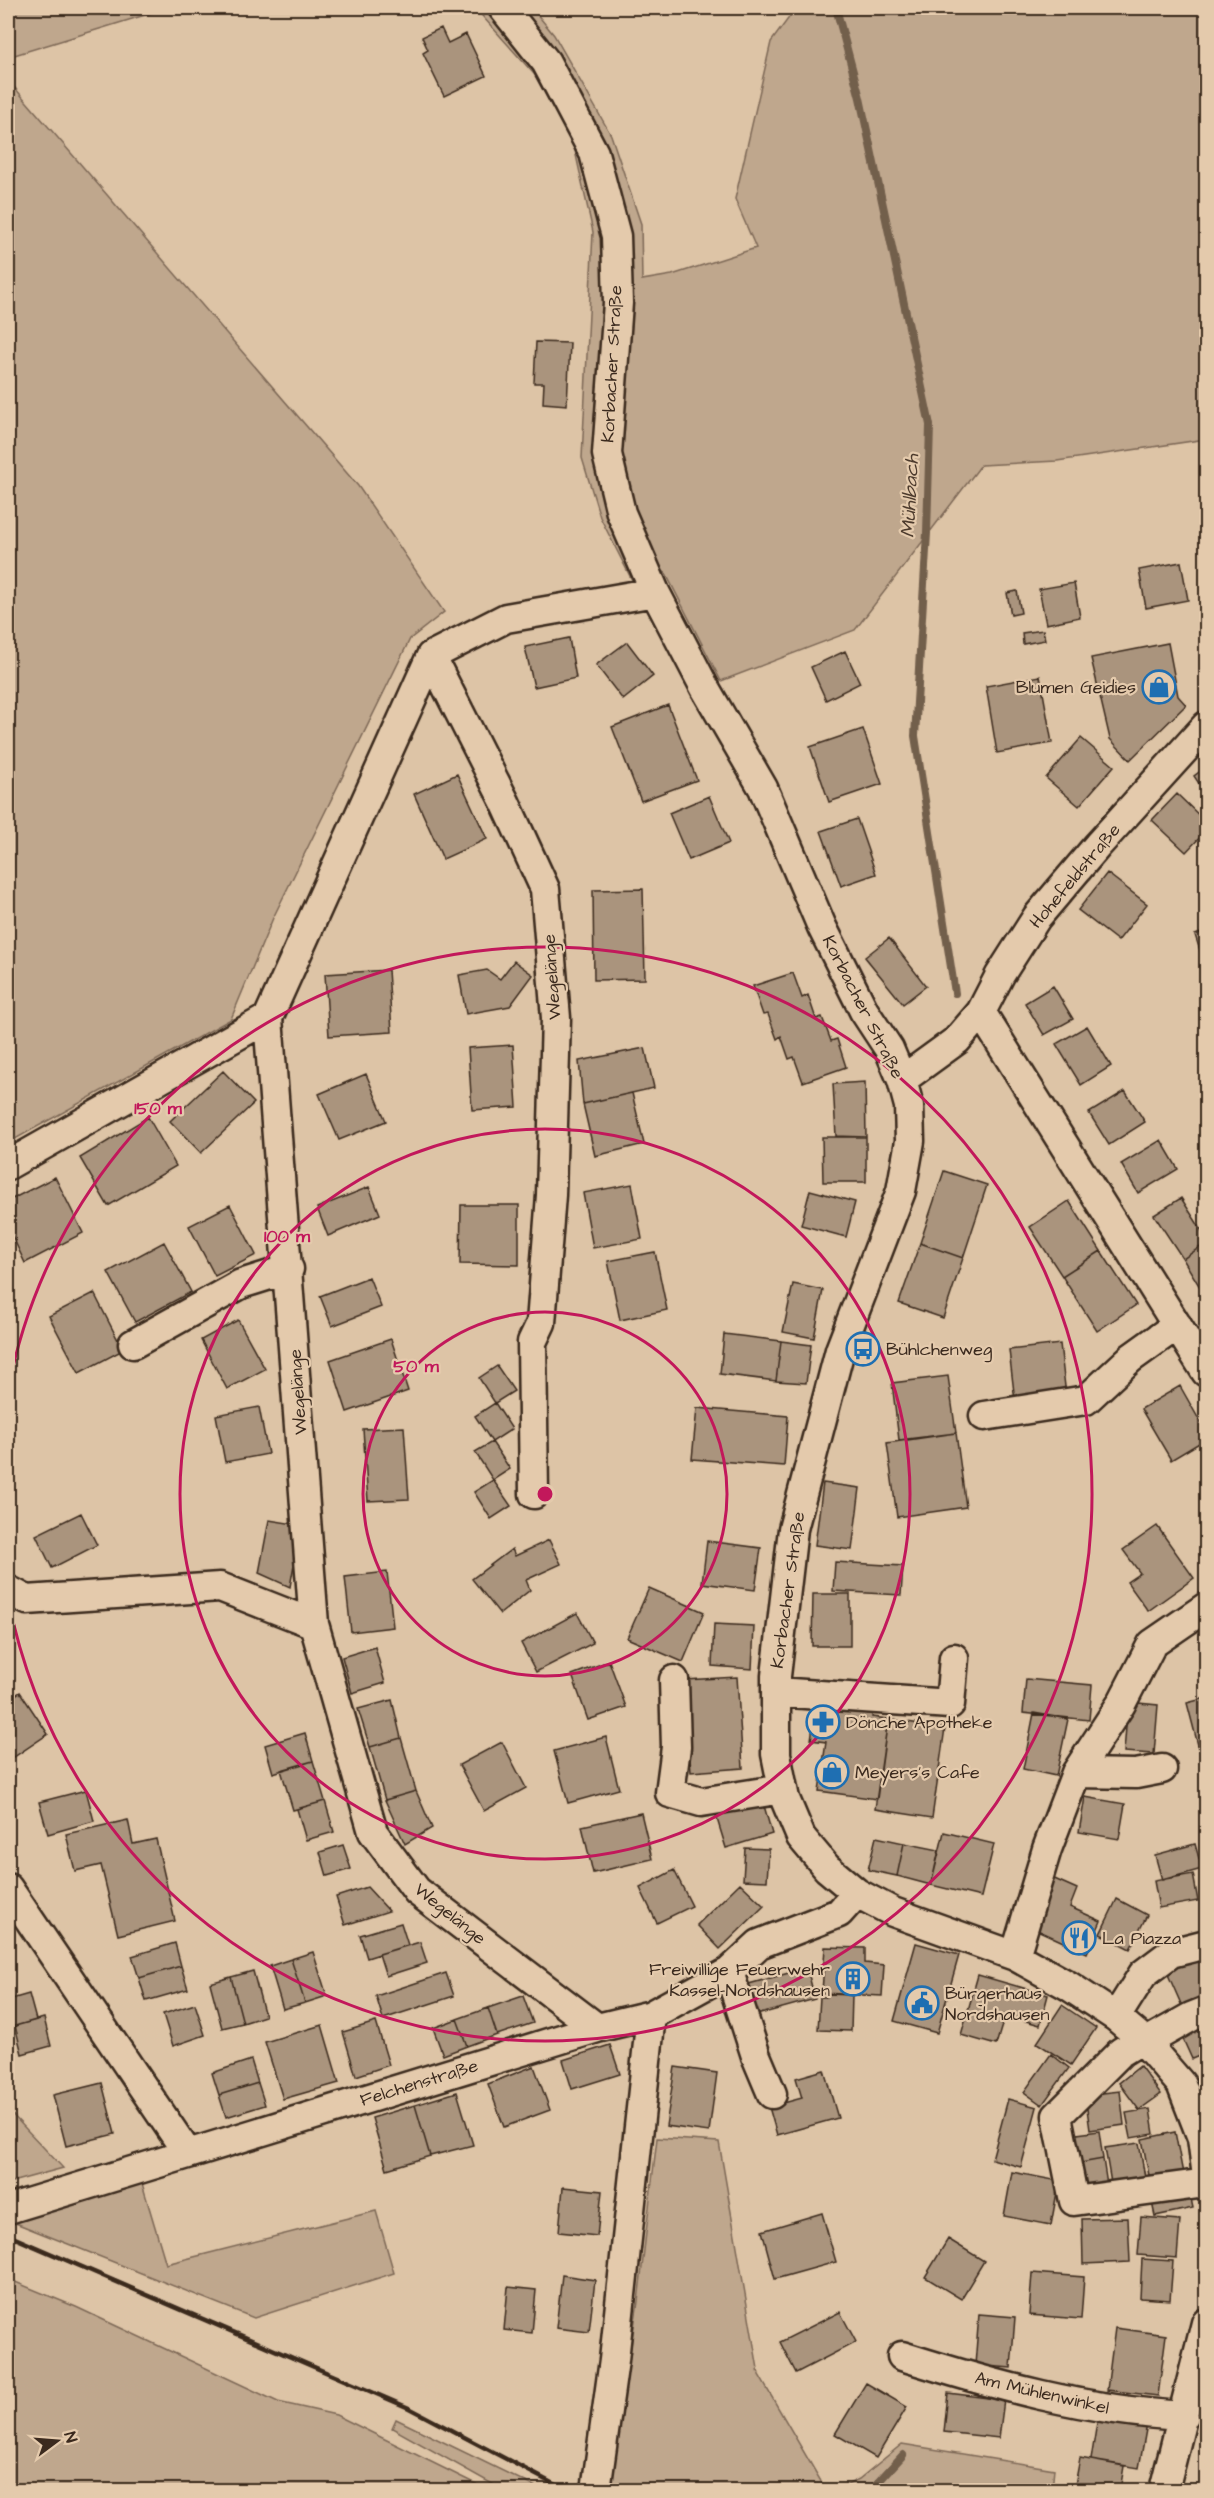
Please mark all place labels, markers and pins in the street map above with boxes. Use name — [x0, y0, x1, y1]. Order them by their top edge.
shop icon: Blumen Geidies — [1141, 669, 1177, 705]
place label: Blumen Geidies — [1016, 675, 1136, 700]
bus stop icon: Bühlchenweg — [845, 1331, 881, 1367]
place label: Bühlchenweg — [886, 1337, 992, 1363]
centre of rings — [535, 1484, 555, 1504]
pharmacy icon: Dönche Apotheke — [805, 1704, 841, 1740]
place label: Dönche Apotheke — [846, 1710, 993, 1735]
shop icon: Meyers's Cafe — [814, 1754, 850, 1790]
place label: Meyers's Cafe — [855, 1760, 980, 1786]
restaurant icon: La Piazza — [1061, 1920, 1097, 1956]
place label: La Piazza — [1102, 1926, 1181, 1951]
place label: Freiwillige Feuerwehr Kassel-Nordshausen — [649, 1957, 830, 2003]
building icon: Freiwillige Feuerwehr Kassel-Nordshausen — [835, 1961, 871, 1997]
place label: Bürgerhaus Nordshausen — [945, 1981, 1050, 2027]
public building icon: Bürgerhaus Nordshausen — [904, 1985, 940, 2021]

